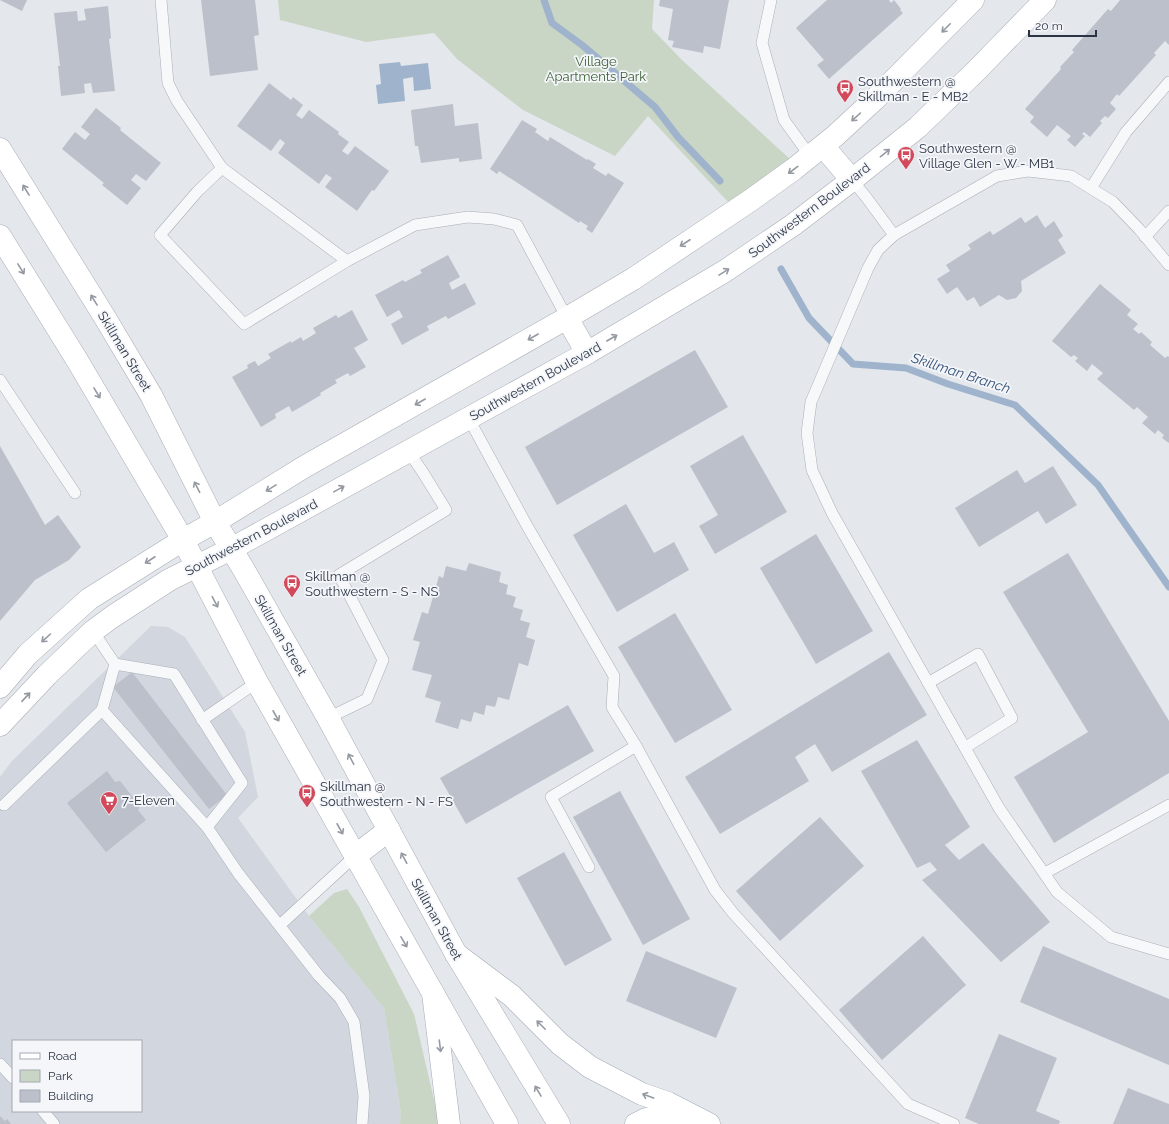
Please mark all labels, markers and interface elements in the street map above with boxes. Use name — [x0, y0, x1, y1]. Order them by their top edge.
scale bar — [1029, 12, 1096, 38]
text: 20 m — [1035, 19, 1063, 33]
one-way arrow — [941, 23, 951, 33]
park label: Village Apartments Park — [546, 54, 646, 84]
place label: Southwestern @ Skillman - E - MB2 — [858, 74, 969, 104]
bus stop icon: Southwestern @ Skillman - E - MB2 — [835, 78, 855, 103]
one-way arrow — [851, 112, 861, 121]
place label: Southwestern @ Village Glen - W - MB1 — [919, 141, 1055, 171]
bus stop icon: Southwestern @ Village Glen - W - MB1 — [896, 145, 916, 170]
one-way arrow — [879, 149, 890, 158]
street label: Southwestern Boulevard — [746, 160, 873, 261]
one-way arrow — [787, 166, 798, 174]
one-way arrow — [22, 184, 30, 195]
one-way arrow — [680, 239, 691, 247]
one-way arrow — [17, 263, 25, 275]
one-way arrow — [718, 268, 729, 276]
one-way arrow — [90, 294, 98, 306]
street label: Skillman Street — [95, 309, 155, 395]
one-way arrow — [527, 334, 539, 342]
one-way arrow — [606, 334, 618, 342]
street label: Southwestern Boulevard — [467, 339, 604, 424]
water label: Skillman Branch — [909, 349, 1013, 397]
one-way arrow — [93, 387, 101, 399]
one-way arrow — [414, 398, 426, 406]
one-way arrow — [193, 482, 201, 494]
one-way arrow — [266, 484, 277, 492]
one-way arrow — [333, 485, 345, 493]
street label: Southwestern Boulevard — [182, 496, 320, 579]
one-way arrow — [144, 557, 156, 565]
place label: Skillman @ Southwestern - S - NS — [305, 569, 439, 599]
bus stop icon: Skillman @ Southwestern - S - NS — [282, 573, 302, 598]
street label: Skillman Street — [251, 592, 310, 679]
one-way arrow — [211, 595, 219, 607]
one-way arrow — [41, 633, 51, 642]
one-way arrow — [22, 691, 31, 702]
one-way arrow — [273, 710, 281, 722]
one-way arrow — [346, 753, 354, 765]
place label: Skillman @ Southwestern - N - FS — [320, 779, 453, 809]
bus stop icon: Skillman @ Southwestern - N - FS — [297, 783, 317, 808]
supermarket icon: 7-Eleven — [99, 790, 119, 815]
place label: 7-Eleven — [122, 793, 175, 808]
one-way arrow — [337, 823, 345, 835]
one-way arrow — [400, 852, 407, 864]
street label: Skillman Street — [408, 876, 465, 963]
one-way arrow — [401, 936, 409, 948]
one-way arrow — [536, 1020, 546, 1030]
one-way arrow — [436, 1039, 444, 1052]
legend — [12, 1040, 142, 1112]
text: Road — [48, 1049, 77, 1063]
text: Park — [48, 1069, 73, 1083]
one-way arrow — [534, 1085, 542, 1097]
text: Building — [48, 1089, 94, 1103]
one-way arrow — [641, 1092, 654, 1099]

